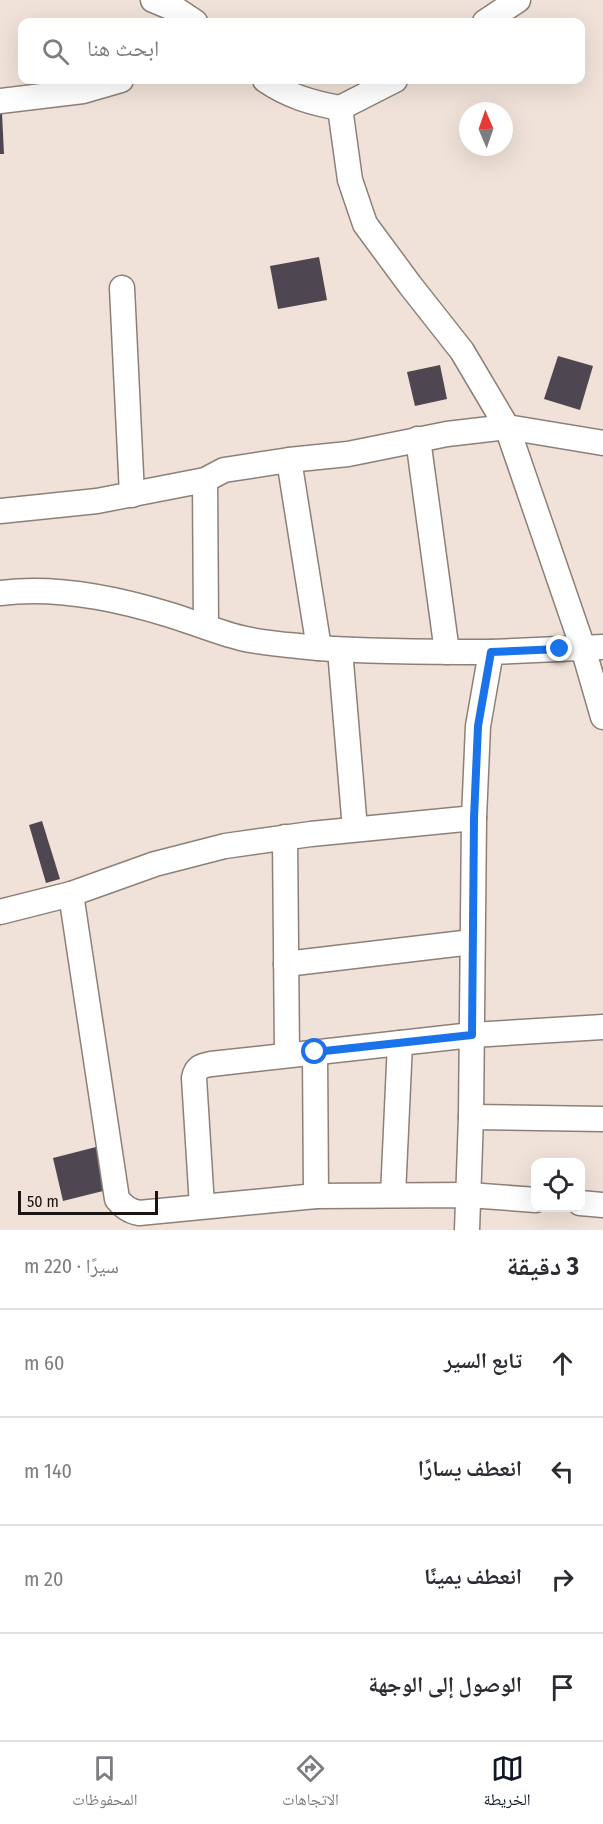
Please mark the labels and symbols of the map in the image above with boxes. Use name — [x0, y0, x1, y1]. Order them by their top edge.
north arrow — [459, 102, 513, 156]
route end — [546, 635, 572, 661]
route start — [301, 1038, 327, 1064]
scale bar — [18, 1188, 158, 1216]

